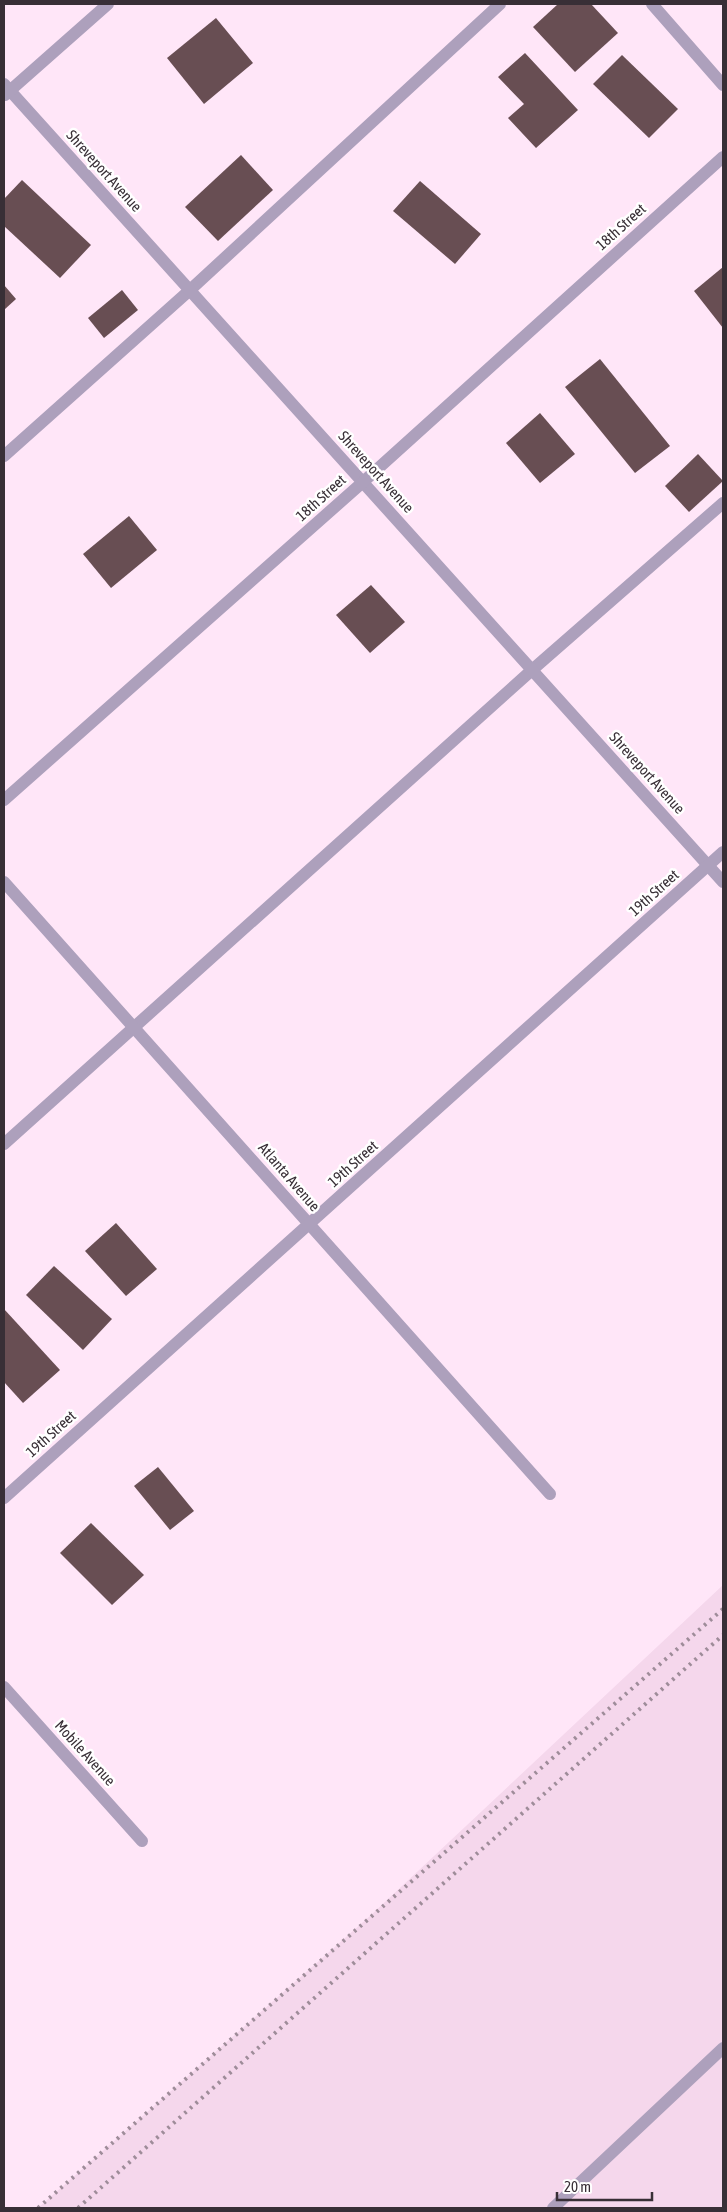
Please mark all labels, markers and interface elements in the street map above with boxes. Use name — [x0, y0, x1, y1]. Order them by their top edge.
street label: Shreveport Avenue — [63, 126, 146, 215]
street label: 18th Street — [592, 200, 649, 253]
street label: Shreveport Avenue — [335, 427, 418, 516]
street label: 18th Street — [292, 471, 349, 524]
street label: Shreveport Avenue — [606, 728, 689, 817]
street label: 19th Street — [625, 866, 682, 919]
street label: 19th Street — [324, 1137, 381, 1190]
street label: Atlanta Avenue — [255, 1139, 324, 1214]
street label: 19th Street — [22, 1407, 79, 1460]
street label: Mobile Avenue — [52, 1717, 119, 1789]
scale bar — [557, 2170, 652, 2202]
text: 20 m — [564, 2178, 591, 2195]

